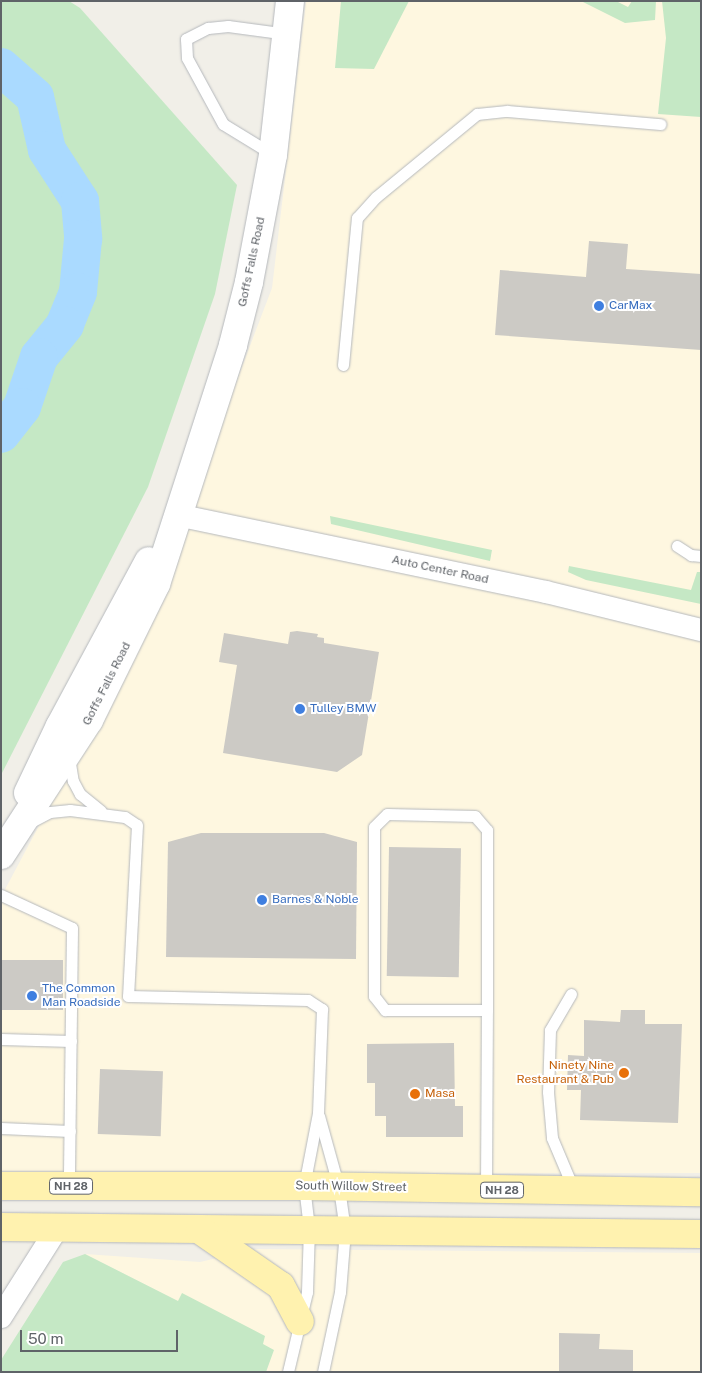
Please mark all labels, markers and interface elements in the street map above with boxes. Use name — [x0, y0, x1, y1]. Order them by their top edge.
street label: Goffs Falls Road — [235, 216, 269, 308]
place label: CarMax — [609, 299, 652, 313]
marker: CarMax — [593, 300, 605, 312]
street label: Auto Center Road — [390, 553, 490, 587]
street label: Goffs Falls Road — [80, 640, 134, 728]
place label: Tulley BMW — [310, 702, 377, 716]
marker: Tulley BMW — [294, 703, 306, 715]
place label: Barnes & Noble — [272, 893, 359, 907]
marker: Barnes & Noble — [256, 894, 268, 906]
place label: The Common Man Roadside — [42, 982, 120, 1010]
marker: The Common Man Roadside — [26, 990, 38, 1002]
place label: Ninety Nine Restaurant & Pub — [517, 1059, 614, 1087]
marker: Ninety Nine Restaurant & Pub — [618, 1067, 630, 1079]
place label: Masa — [425, 1087, 455, 1101]
marker: Masa — [409, 1088, 421, 1100]
road number: NH 28 — [48, 1178, 94, 1194]
street label: South Willow Street — [295, 1179, 407, 1195]
road number: NH 28 — [480, 1182, 524, 1198]
scale bar — [22, 1320, 180, 1352]
text: 50 m — [28, 1330, 63, 1347]

